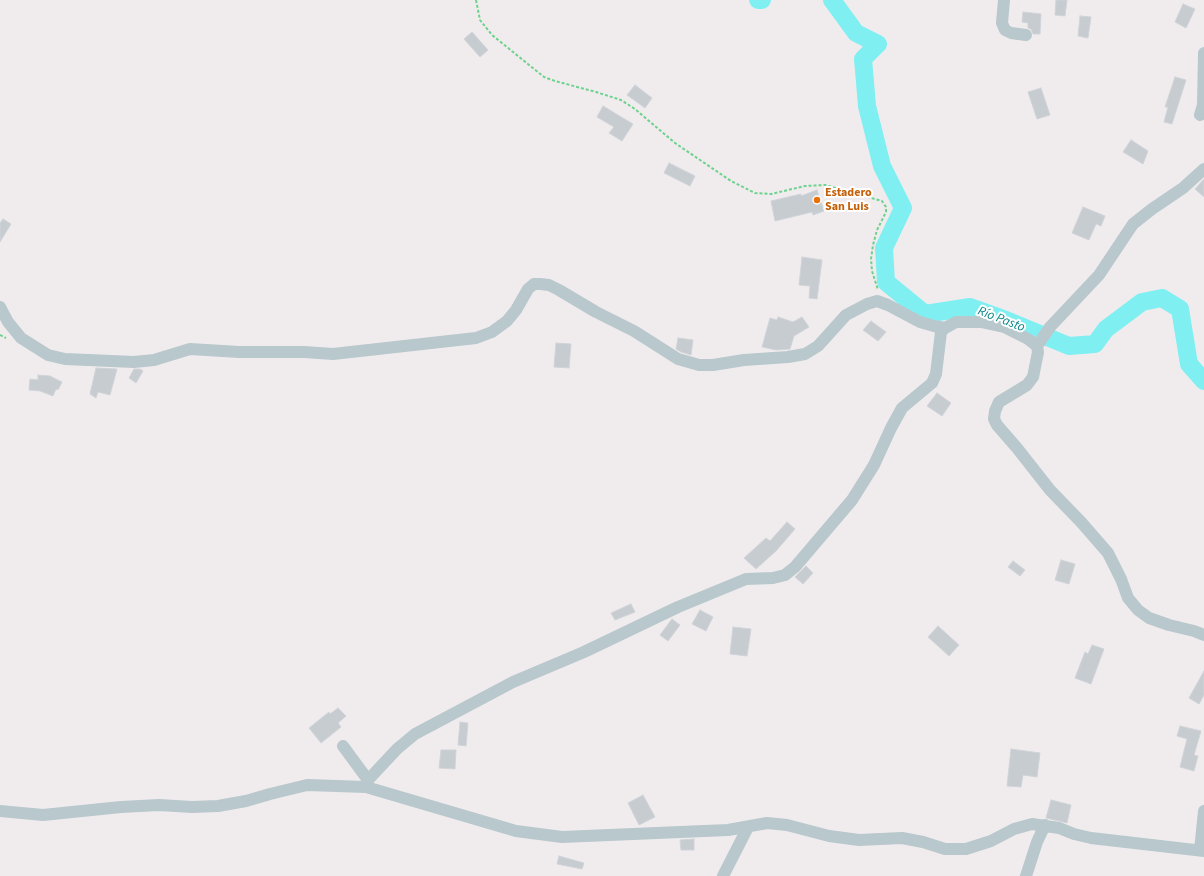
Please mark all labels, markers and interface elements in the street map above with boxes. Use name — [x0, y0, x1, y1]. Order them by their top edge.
place label: Estadero San Luis — [825, 186, 872, 214]
marker: Estadero San Luis — [812, 195, 822, 205]
water label: Río Pasto — [975, 304, 1027, 336]

